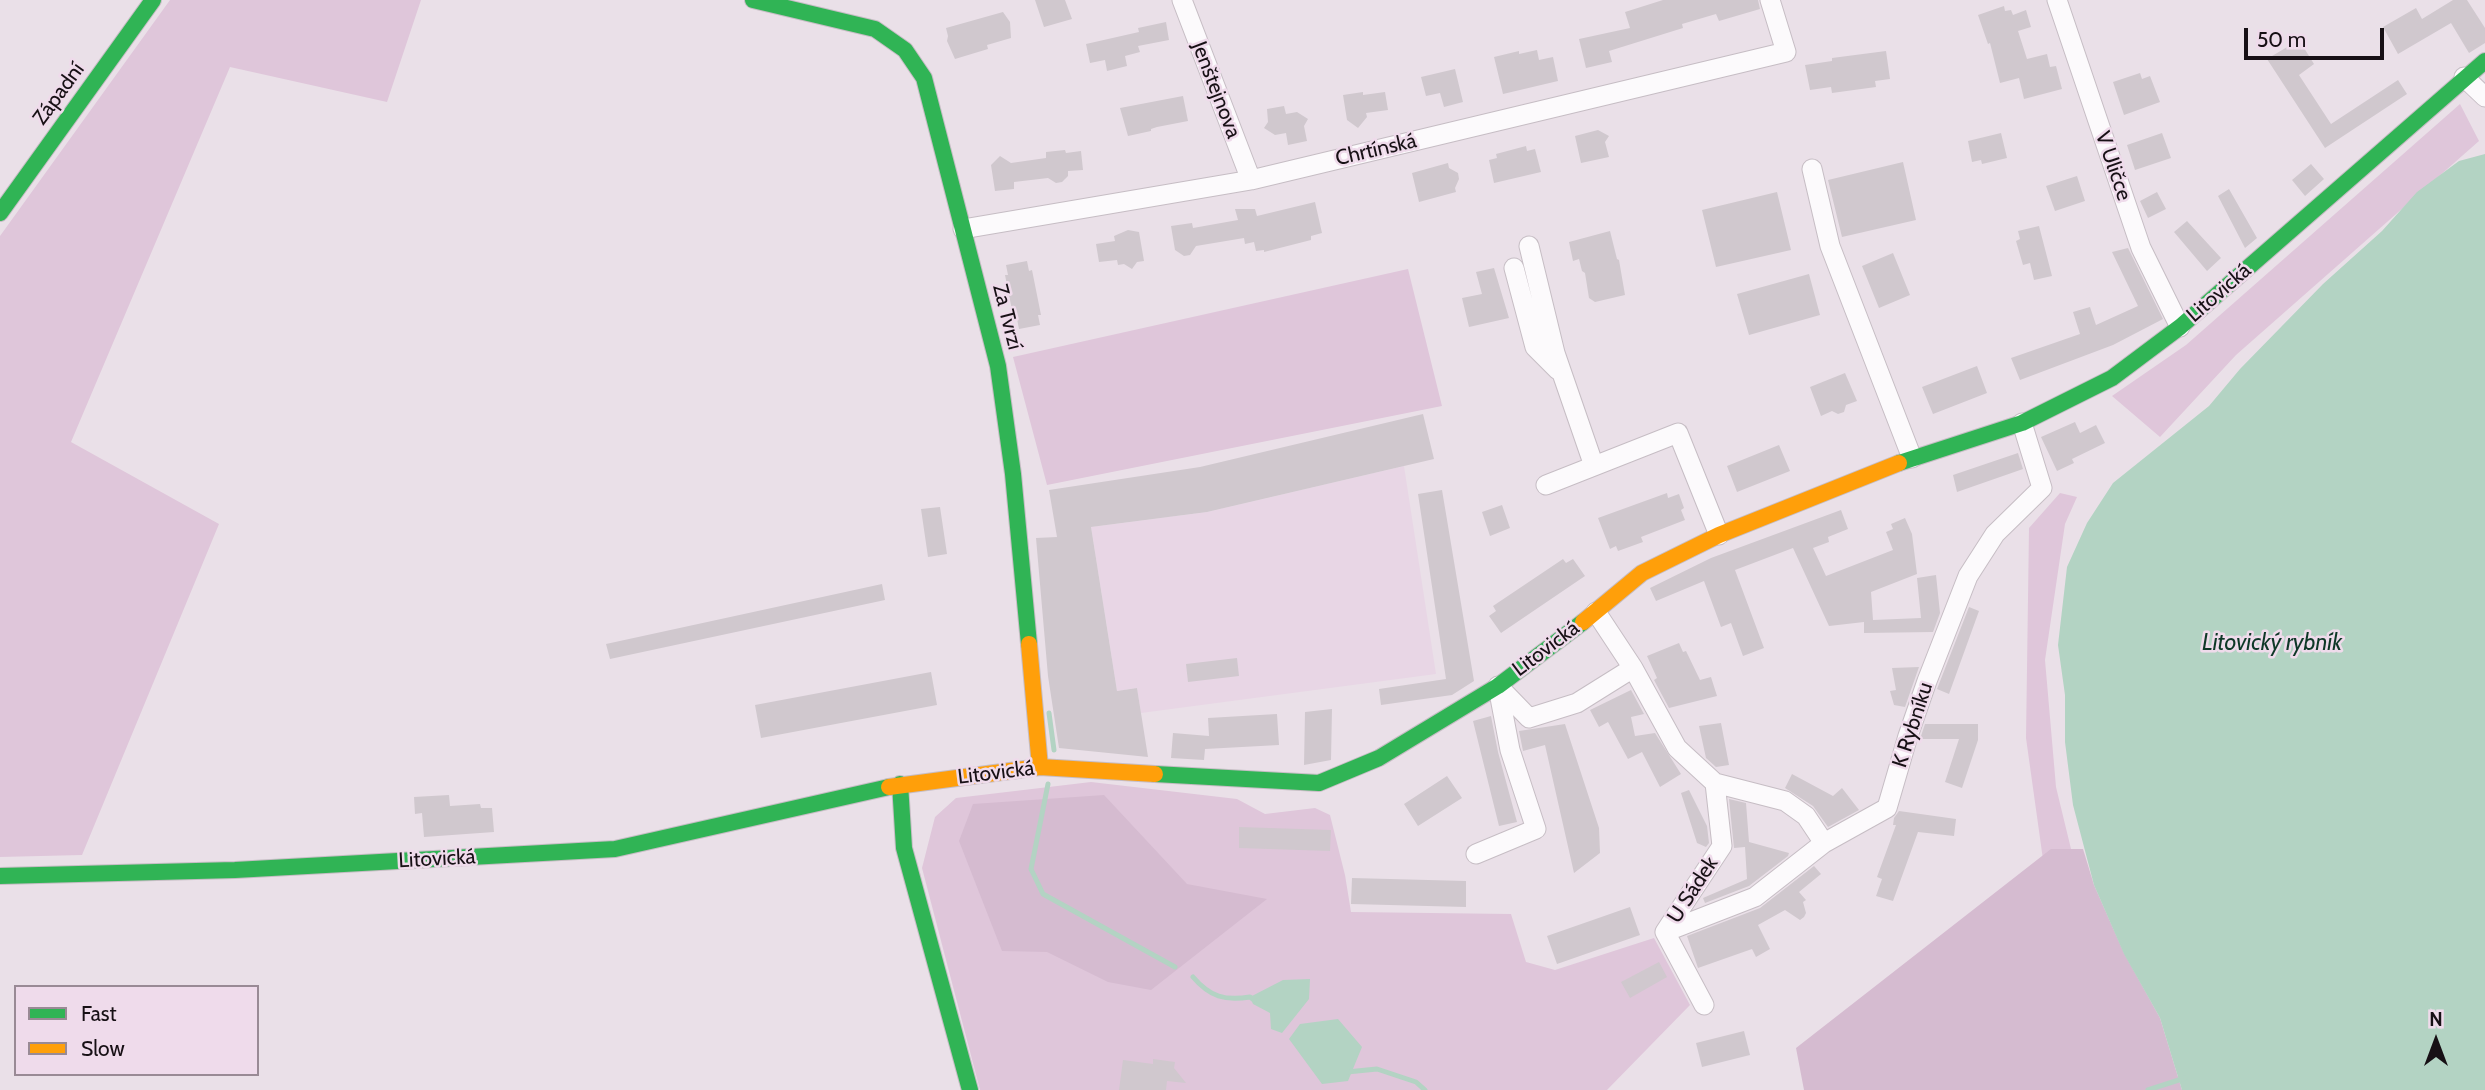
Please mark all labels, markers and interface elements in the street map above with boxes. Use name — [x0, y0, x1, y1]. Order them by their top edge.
scale bar — [2247, 14, 2387, 58]
text: 50 m — [2257, 27, 2306, 52]
street label: Jenštejnova — [1186, 38, 1246, 142]
street label: Západní — [28, 58, 90, 130]
street label: Chrtínská — [1333, 128, 1419, 172]
street label: V Uličce — [2089, 128, 2137, 204]
street label: Litovická — [2182, 258, 2256, 328]
street label: Za Tvrzí — [987, 282, 1027, 352]
street label: Litovická — [1508, 616, 1584, 682]
water label: Litovický rybník — [2202, 629, 2342, 657]
street label: K Rybníku — [1887, 679, 1939, 771]
street label: Litovická — [956, 756, 1036, 790]
street label: Litovická — [398, 844, 476, 874]
street label: U Sádek — [1662, 852, 1724, 928]
legend — [14, 985, 259, 1076]
text: Fast — [81, 1001, 117, 1026]
north arrow — [2401, 1006, 2471, 1076]
text: N — [2429, 1008, 2443, 1031]
text: Slow — [81, 1036, 125, 1061]

